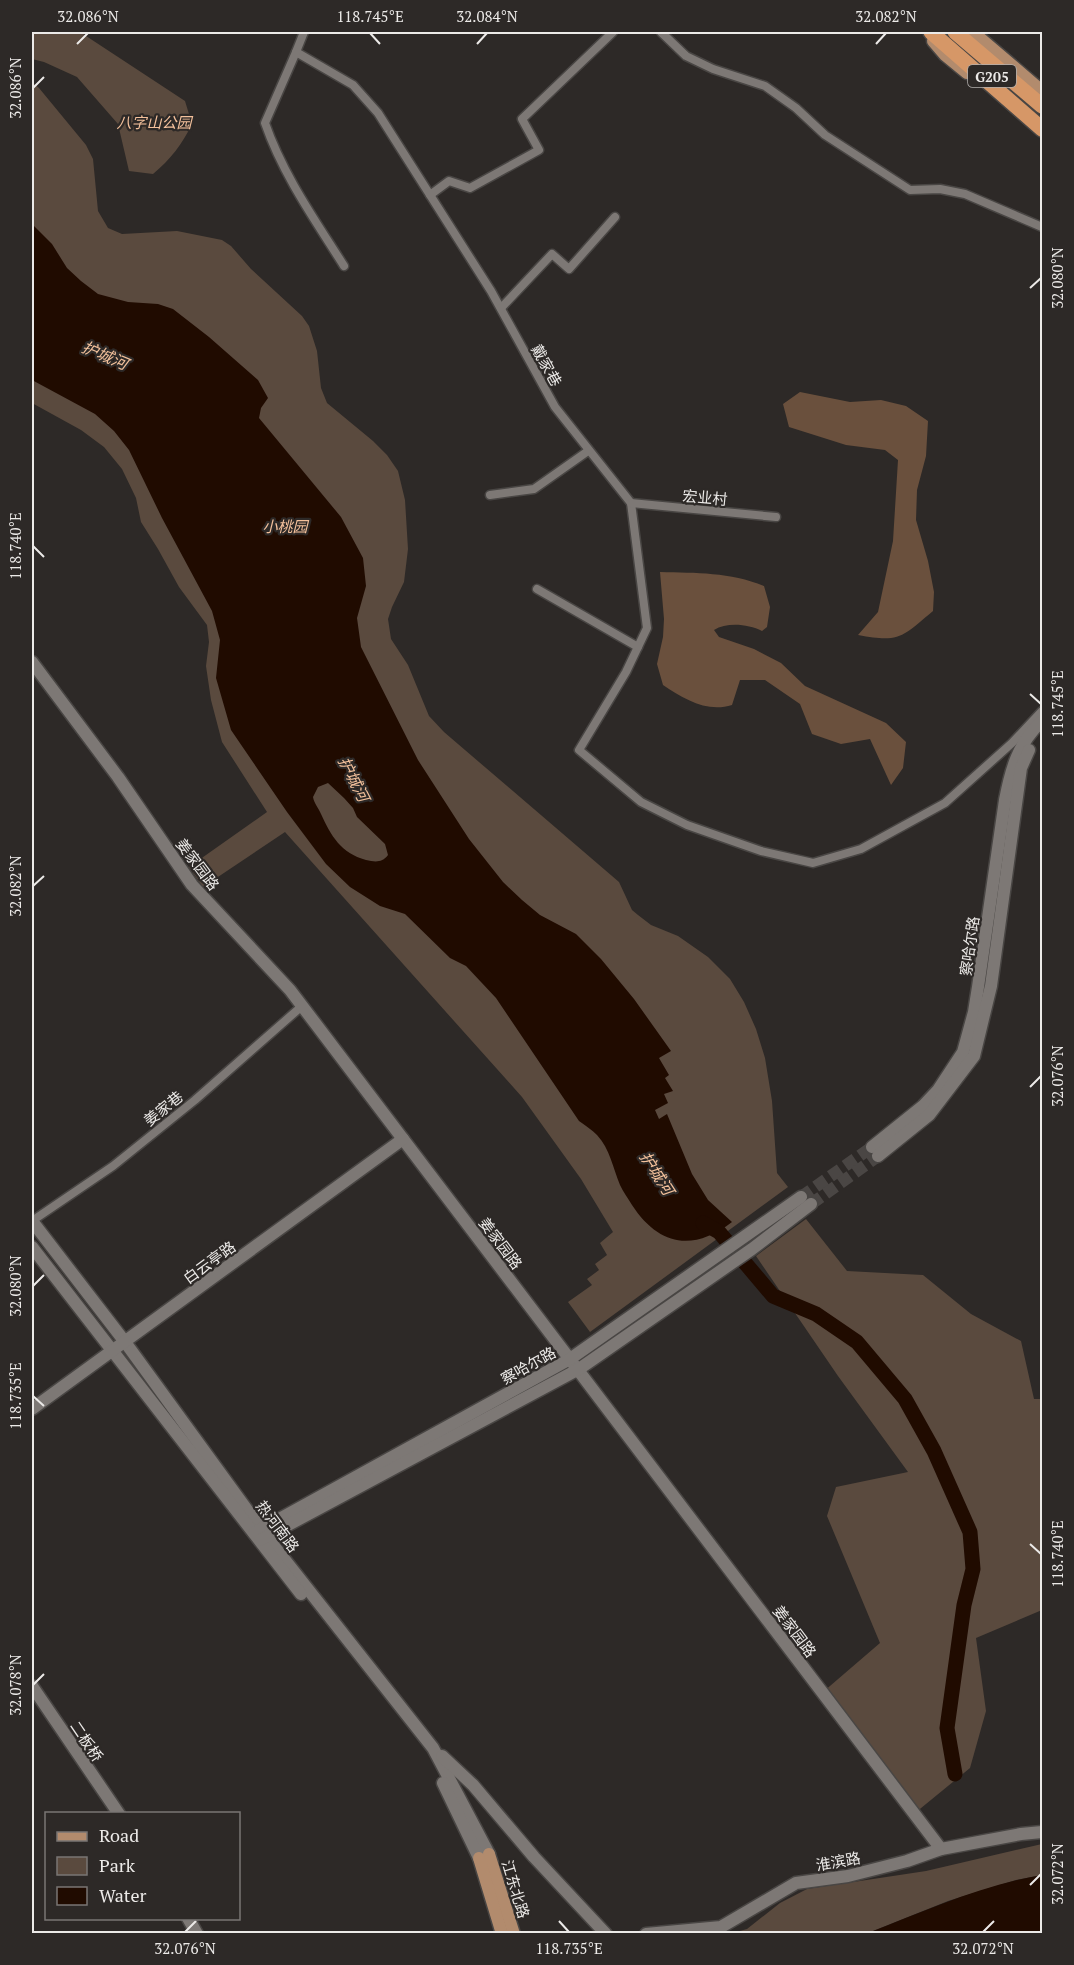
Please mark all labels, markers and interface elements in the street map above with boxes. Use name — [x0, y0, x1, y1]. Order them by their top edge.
text: 32.086°N — [57, 6, 119, 26]
text: 118.745°E — [336, 6, 404, 26]
text: 32.084°N — [456, 6, 518, 26]
text: 32.082°N — [855, 6, 917, 26]
text: 32.086°N — [5, 57, 25, 119]
road number: G205 — [968, 65, 1016, 87]
park label: 八字山公园 — [116, 112, 193, 132]
text: 32.080°N — [1047, 247, 1067, 309]
water label: 护城河 — [79, 335, 134, 376]
street label: 戴家巷 — [527, 340, 567, 390]
street label: 宏业村 — [682, 485, 728, 509]
text: 118.740°E — [5, 512, 25, 580]
park label: 小桃园 — [262, 516, 309, 536]
text: 118.745°E — [1047, 670, 1067, 738]
water label: 护城河 — [333, 753, 376, 808]
street label: 姜家园路 — [172, 834, 224, 894]
text: 32.082°N — [5, 855, 25, 917]
street label: 察哈尔路 — [955, 915, 983, 977]
text: 32.076°N — [1047, 1045, 1067, 1107]
street label: 姜家巷 — [139, 1086, 187, 1130]
water label: 护城河 — [635, 1147, 681, 1202]
street label: 姜家园路 — [475, 1213, 527, 1273]
street label: 白云亭路 — [179, 1236, 239, 1288]
text: 32.080°N — [5, 1255, 25, 1317]
street label: 察哈尔路 — [497, 1342, 559, 1388]
text: 118.735°E — [5, 1362, 25, 1430]
street label: 热河南路 — [252, 1496, 304, 1556]
text: 118.740°E — [1047, 1520, 1067, 1588]
street label: 姜家园路 — [769, 1601, 821, 1661]
text: 32.078°N — [5, 1654, 25, 1716]
street label: 二板桥 — [66, 1717, 108, 1765]
legend — [45, 1812, 240, 1920]
text: Road — [99, 1823, 139, 1847]
text: 32.072°N — [1047, 1843, 1067, 1905]
street label: 淮滨路 — [814, 1847, 862, 1875]
text: Park — [99, 1853, 136, 1877]
street label: 江东北路 — [498, 1857, 534, 1921]
text: Water — [99, 1883, 146, 1907]
text: 32.076°N — [154, 1938, 216, 1958]
text: 118.735°E — [535, 1938, 603, 1958]
text: 32.072°N — [952, 1938, 1014, 1958]

